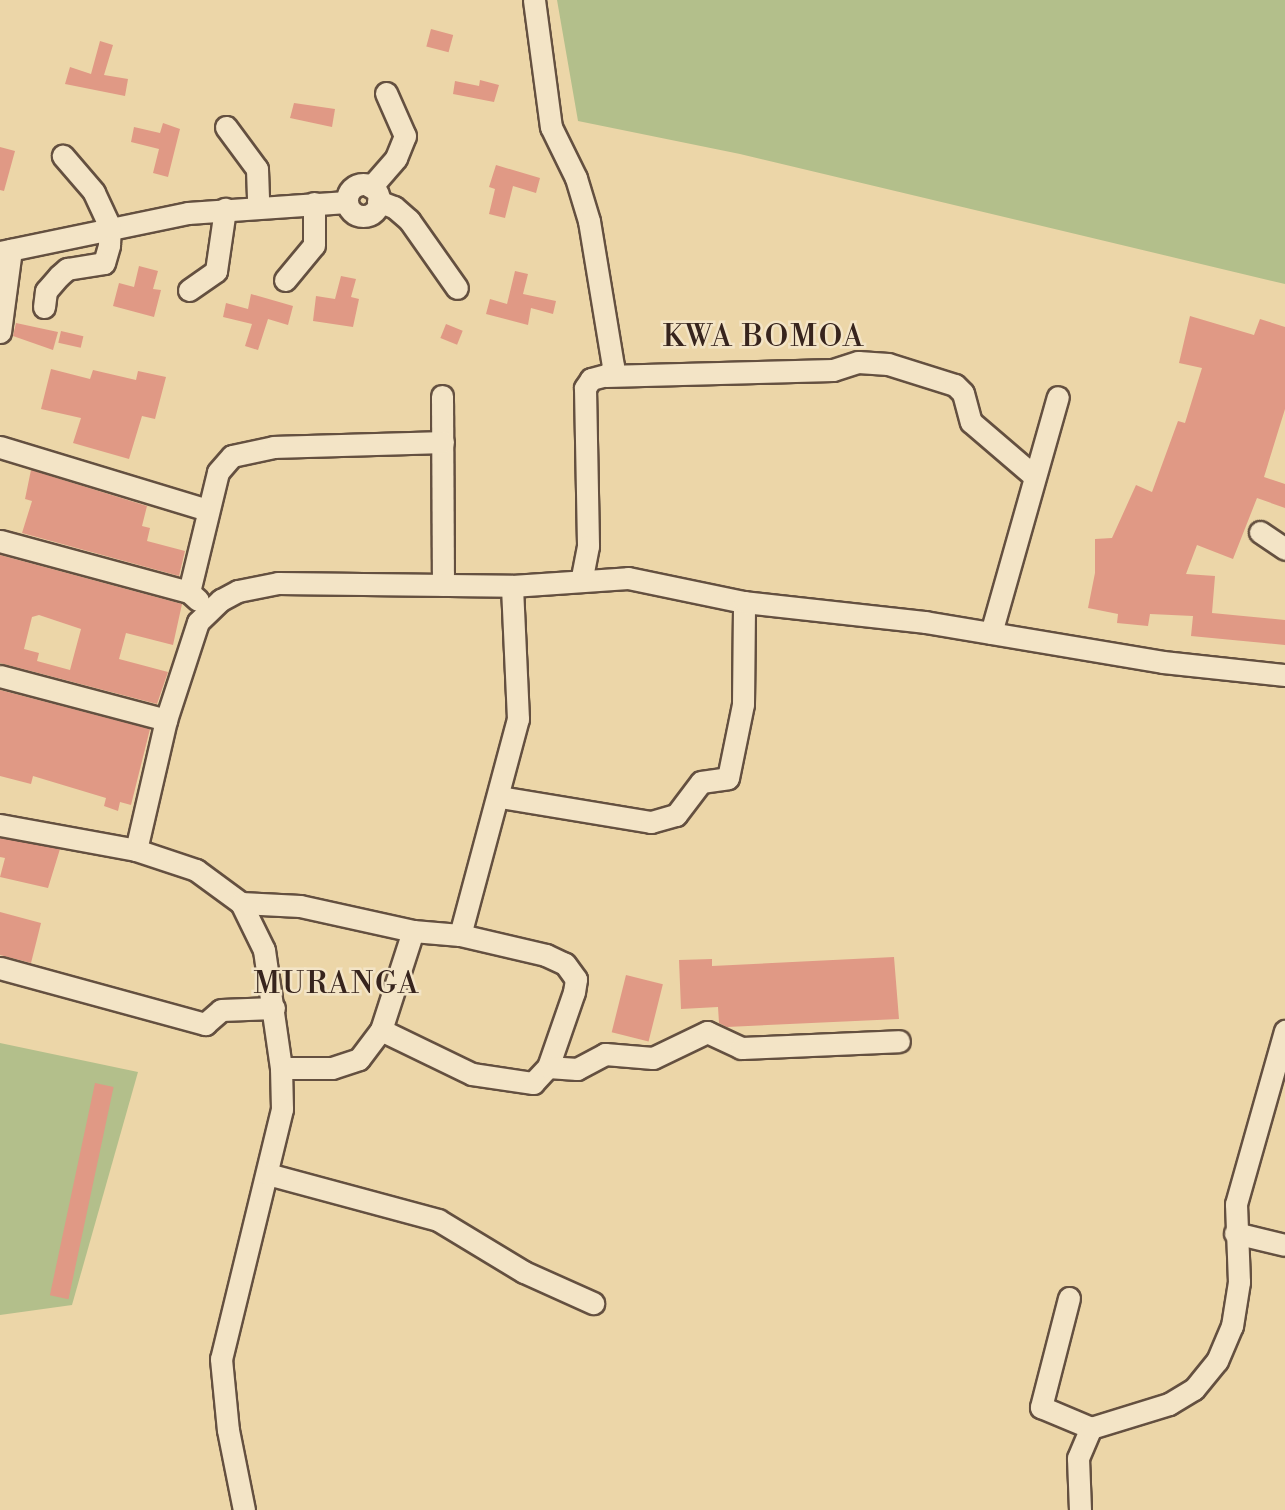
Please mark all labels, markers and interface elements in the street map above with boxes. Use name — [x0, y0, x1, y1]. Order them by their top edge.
district label: KWA BOMOA — [664, 319, 864, 355]
district label: MURANGA — [254, 966, 420, 1002]

